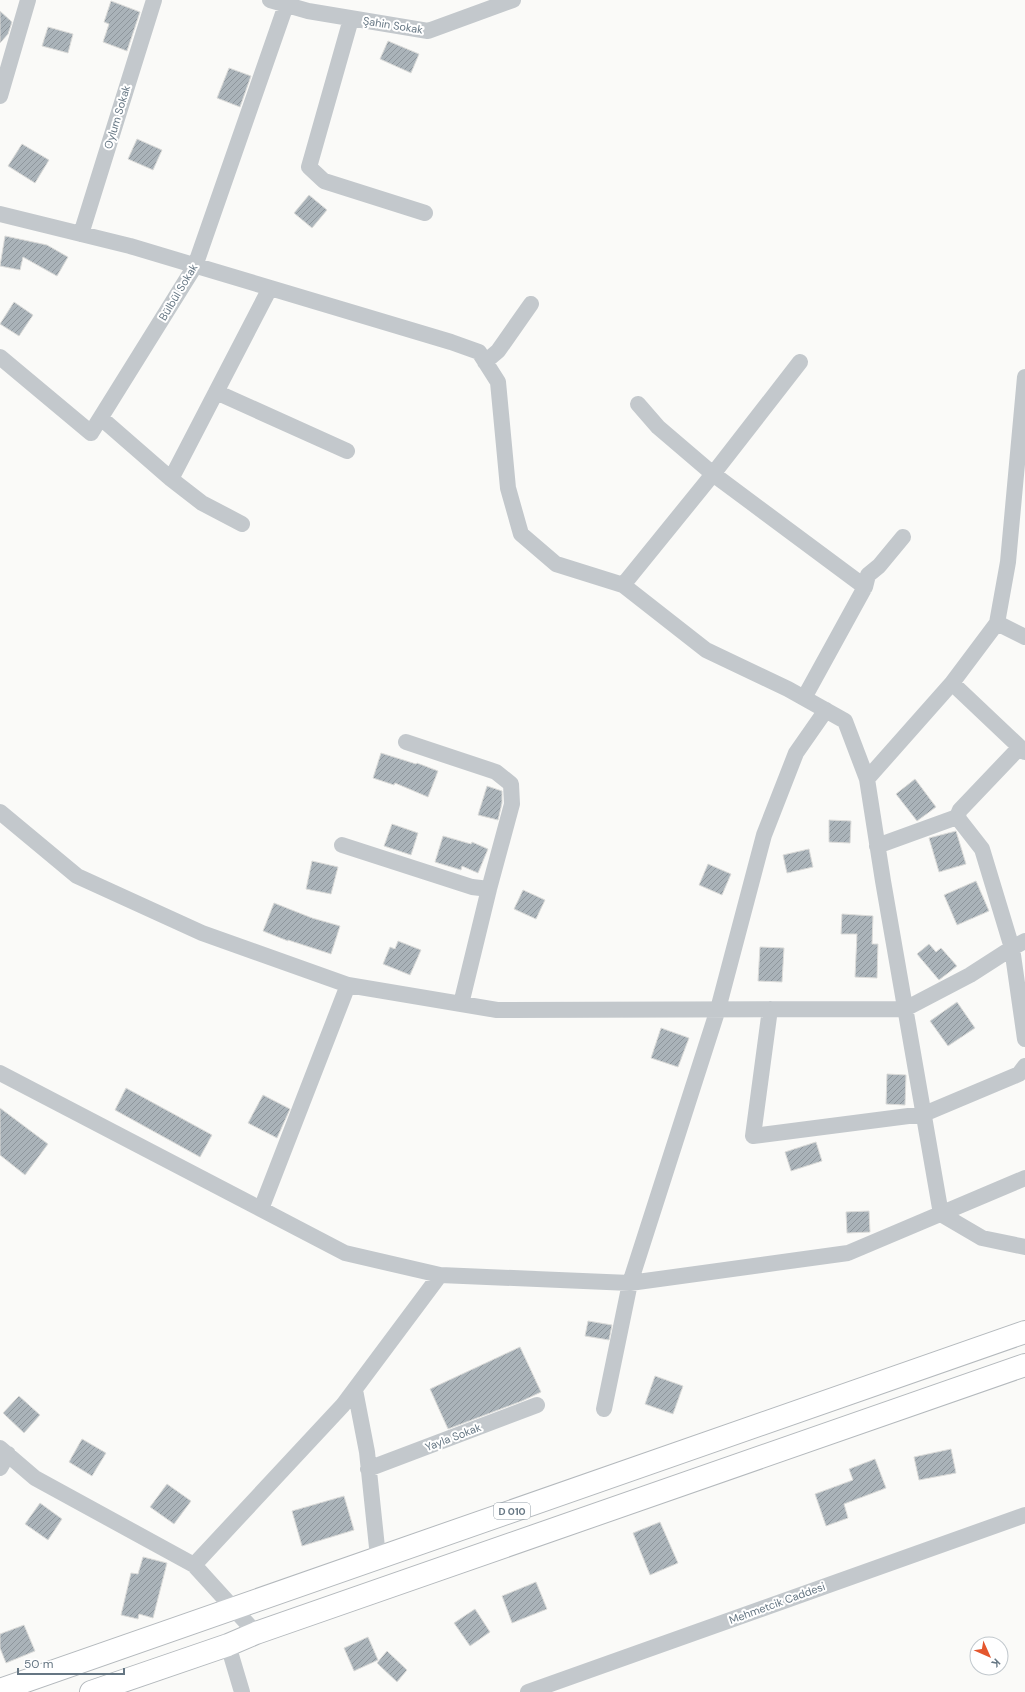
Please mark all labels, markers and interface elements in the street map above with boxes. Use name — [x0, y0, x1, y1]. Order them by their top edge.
street label: Şahin Sokak — [362, 13, 424, 37]
street label: Oylum Sokak — [101, 83, 133, 151]
street label: Bülbül Sokak — [156, 261, 201, 323]
street label: Yayla Sokak — [423, 1420, 483, 1454]
road number: D 010 — [494, 1503, 530, 1519]
street label: Mehmetcik Caddesi — [727, 1579, 827, 1627]
north arrow — [969, 1636, 1009, 1676]
scale bar — [18, 1650, 124, 1676]
text: 50 m — [24, 1656, 53, 1672]
text: K — [989, 1656, 1004, 1671]

